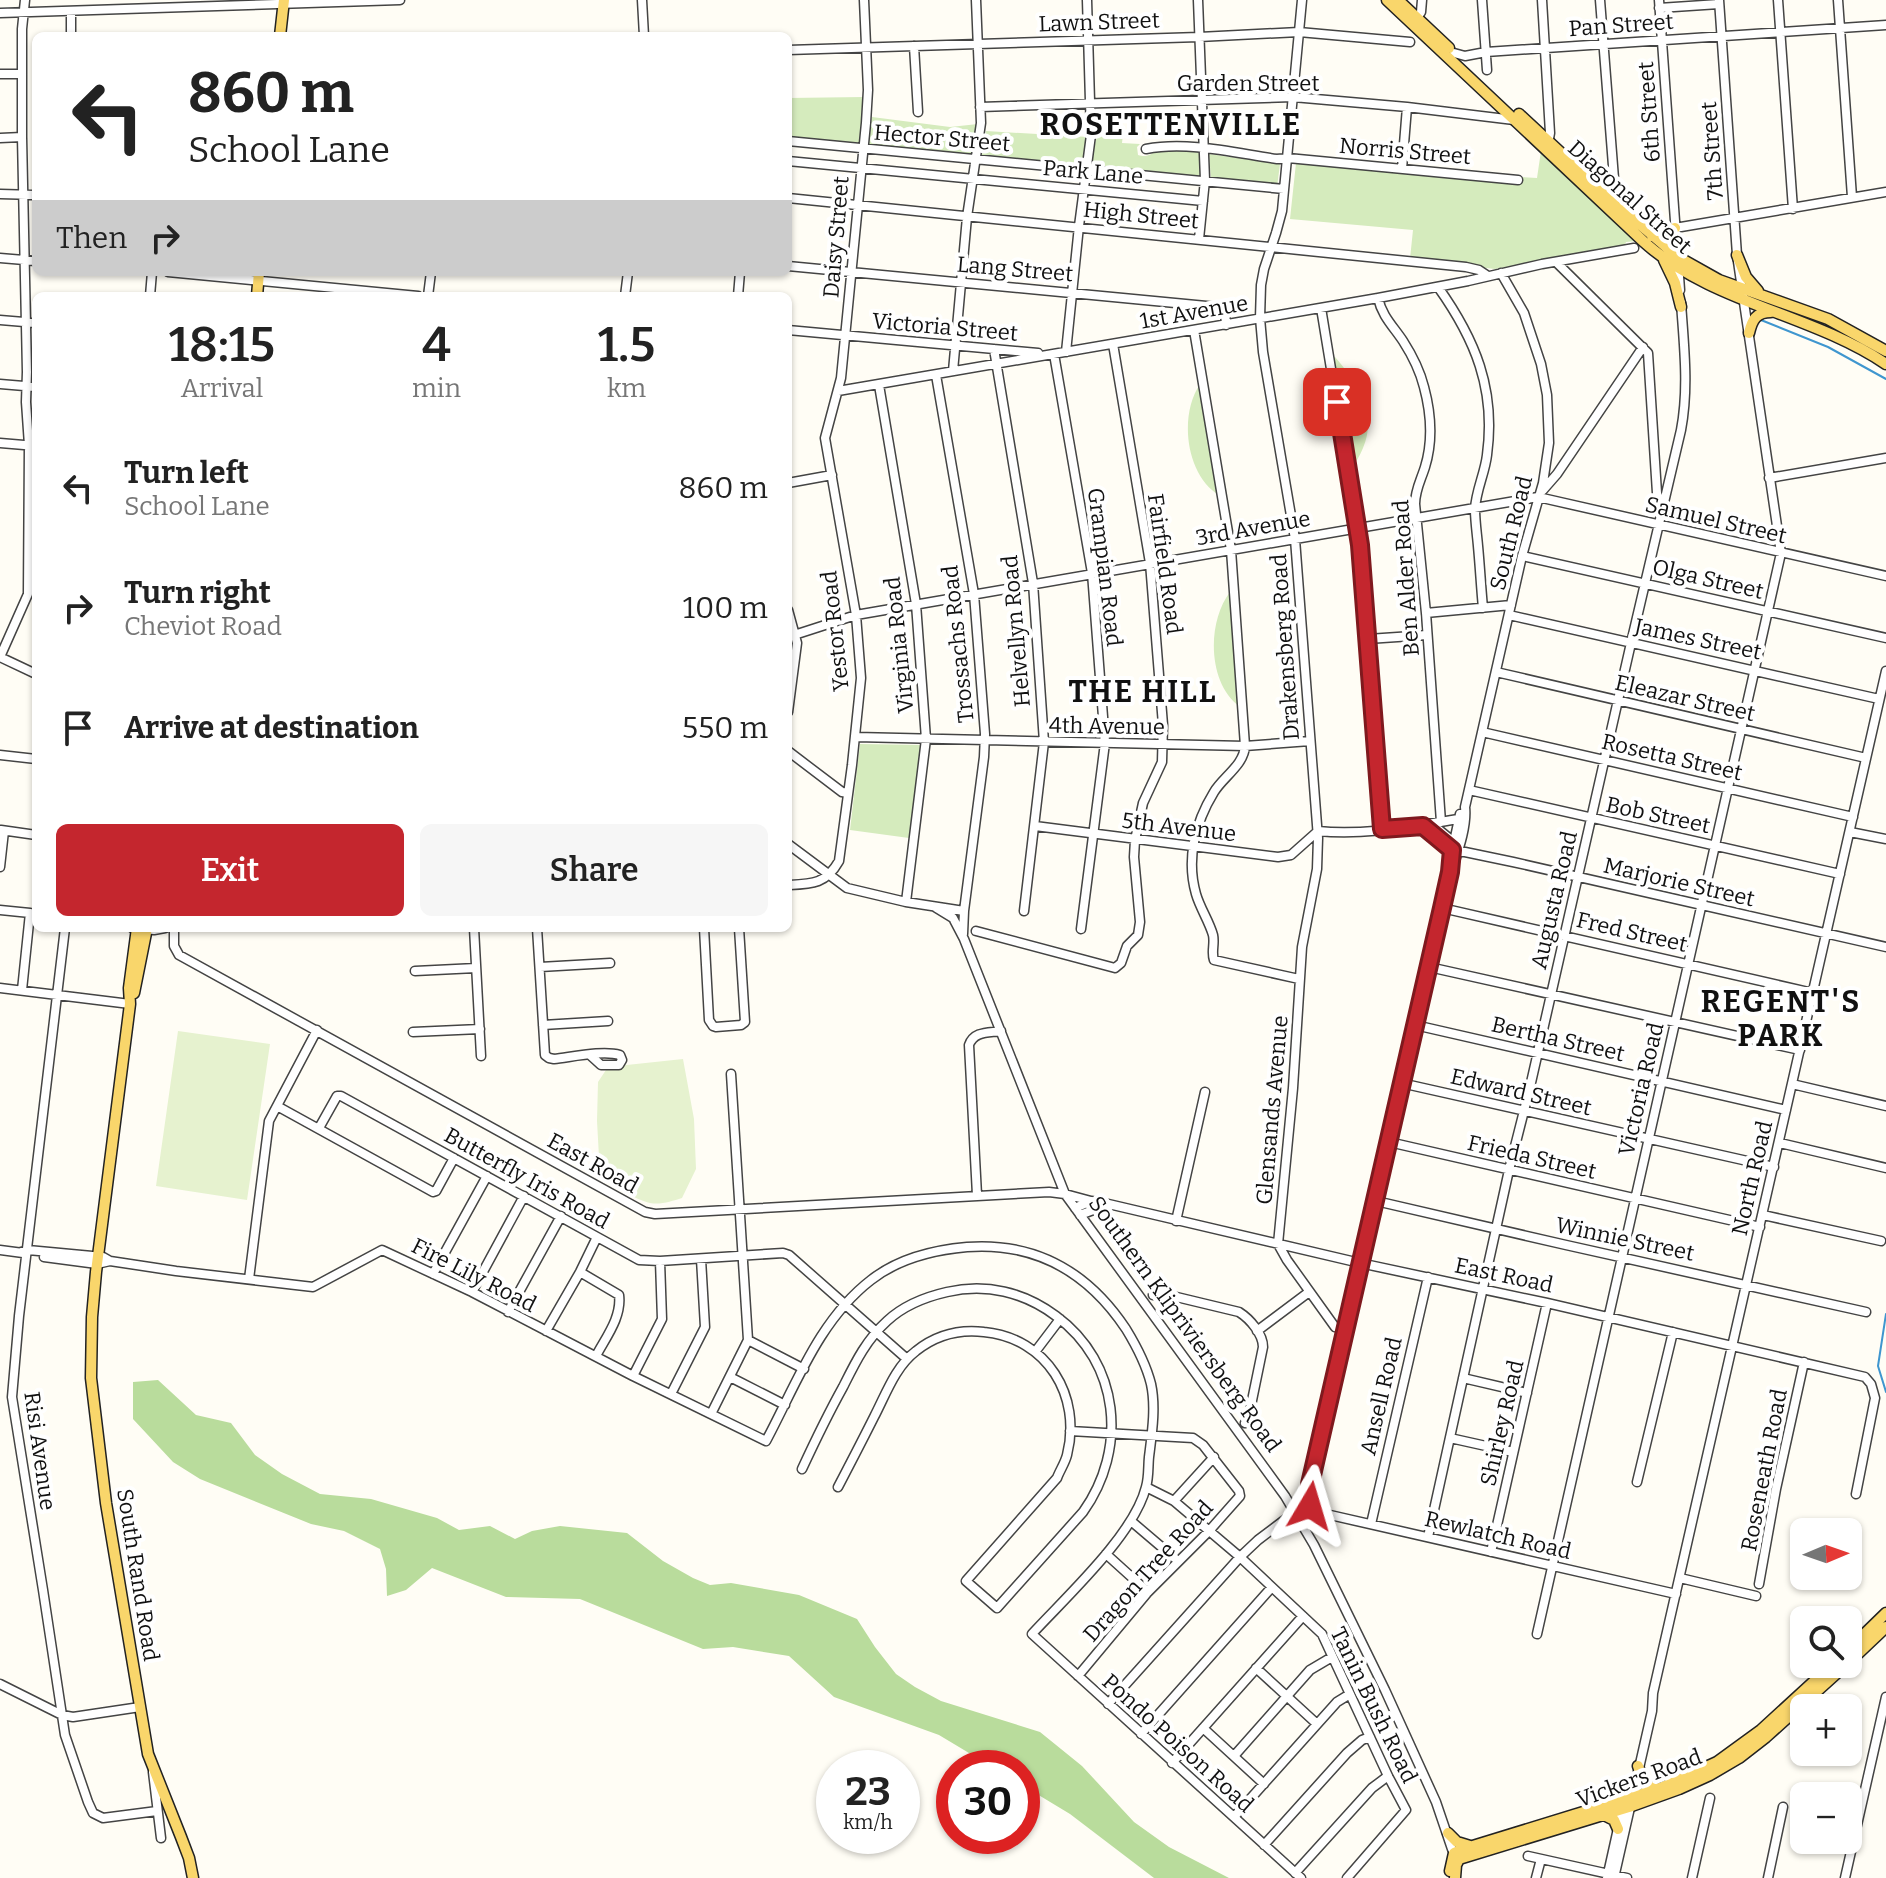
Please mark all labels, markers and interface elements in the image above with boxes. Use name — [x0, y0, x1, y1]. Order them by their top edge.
street label: Lawn Street — [1038, 6, 1160, 38]
street label: Pan Street — [1568, 8, 1674, 42]
text: 860 m — [188, 60, 354, 127]
street label: 6th Street — [1632, 61, 1666, 163]
icon: left — [56, 64, 160, 168]
street label: Garden Street — [1177, 70, 1319, 97]
street label: 7th Street — [1695, 101, 1729, 201]
district label: ROSETTENVILLE — [1040, 107, 1302, 143]
street label: Hector Street — [873, 119, 1011, 157]
text: School Lane — [188, 128, 390, 172]
street label: Norris Street — [1338, 132, 1472, 170]
street label: Diagonal Street — [1563, 134, 1697, 260]
street label: Park Lane — [1042, 154, 1144, 190]
street label: Daisy Street — [817, 175, 855, 299]
street label: High Street — [1082, 195, 1200, 235]
icon: right — [143, 216, 187, 260]
text: Then — [56, 220, 127, 256]
street label: Lang Street — [956, 250, 1074, 288]
street label: 1st Avenue — [1138, 289, 1250, 335]
street label: Victoria Street — [871, 307, 1019, 347]
text: 18:15 — [169, 316, 275, 374]
text: 4 — [422, 316, 451, 374]
text: 1.5 — [598, 316, 655, 374]
pin — [1303, 368, 1371, 436]
text: Arrival — [181, 373, 263, 404]
text: min — [412, 373, 461, 404]
text: km — [607, 373, 646, 404]
icon: arrive — [1315, 380, 1359, 424]
text: Turn left — [124, 455, 249, 491]
icon: left — [56, 466, 100, 510]
text: 860 m — [679, 470, 768, 506]
street label: South Road — [1484, 473, 1538, 593]
street label: Grampian Road — [1082, 486, 1128, 648]
text: School Lane — [124, 491, 270, 522]
street label: Samuel Street — [1643, 491, 1789, 549]
street label: Fairfield Road — [1142, 492, 1188, 636]
street label: Ben Alder Road — [1387, 499, 1425, 657]
street label: 3rd Avenue — [1193, 505, 1313, 551]
street label: Drakensberg Road — [1265, 553, 1305, 741]
street label: Olga Street — [1650, 553, 1766, 605]
street label: Helvellyn Road — [996, 554, 1036, 708]
street label: Trossachs Road — [936, 564, 980, 724]
street label: Yestor Road — [815, 569, 855, 693]
text: Turn right — [124, 575, 271, 611]
street label: Virginia Road — [878, 575, 920, 715]
icon: right — [56, 586, 100, 630]
text: 100 m — [683, 590, 768, 626]
text: Cheviot Road — [124, 611, 282, 642]
street label: James Street — [1631, 612, 1764, 666]
street label: Eleazar Street — [1612, 669, 1758, 727]
district label: THE HILL — [1068, 674, 1218, 710]
icon: arrive — [56, 706, 100, 750]
text: Arrive at destination — [124, 710, 419, 746]
text: 550 m — [682, 710, 768, 746]
street label: 4th Avenue — [1049, 711, 1165, 741]
street label: Rosetta Street — [1599, 728, 1745, 786]
street label: Bob Street — [1603, 791, 1713, 839]
street label: 5th Avenue — [1120, 807, 1238, 847]
button: Exit — [56, 824, 404, 916]
button: Share — [420, 824, 768, 916]
street label: Augusta Road — [1525, 828, 1583, 972]
street label: Marjorie Street — [1601, 852, 1757, 913]
street label: Fred Street — [1574, 906, 1690, 958]
district label: REGENT'S PARK — [1701, 984, 1861, 1054]
street label: Bertha Street — [1489, 1011, 1627, 1067]
street label: Glensands Avenue — [1250, 1014, 1294, 1206]
street label: Victoria Road — [1613, 1020, 1669, 1158]
street label: Edward Street — [1448, 1063, 1594, 1121]
street label: North Road — [1726, 1118, 1778, 1238]
street label: Butterfly Iris Road — [440, 1121, 614, 1235]
street label: East Road — [543, 1127, 643, 1199]
street label: Frieda Street — [1465, 1129, 1599, 1185]
street label: Southern Klipriviersberg Road — [1083, 1191, 1287, 1457]
street label: Winnie Street — [1553, 1211, 1697, 1267]
street label: Fire Lily Road — [407, 1232, 541, 1318]
street label: East Road — [1452, 1251, 1556, 1299]
street label: Ansell Road — [1354, 1334, 1408, 1458]
street label: Shirley Road — [1474, 1357, 1530, 1489]
street label: Roseneath Road — [1735, 1387, 1793, 1553]
street label: Risi Avenue — [18, 1390, 62, 1512]
position arrow — [1268, 1464, 1352, 1548]
street label: South Rand Road — [111, 1487, 165, 1663]
street label: Dragon Tree Road — [1077, 1495, 1219, 1647]
street label: Rewlatch Road — [1422, 1505, 1574, 1565]
north arrow — [1790, 1518, 1862, 1590]
map controls — [1790, 1518, 1862, 1854]
button: search — [1790, 1606, 1862, 1678]
street label: Tanin Bush Road — [1325, 1623, 1423, 1787]
street label: Pondo Poison Road — [1097, 1668, 1259, 1818]
button: + — [1790, 1694, 1862, 1766]
street label: Vickers Road — [1573, 1743, 1705, 1813]
speed limit sign: 30 — [936, 1750, 1040, 1854]
text: 23 — [845, 1768, 891, 1816]
button: − — [1790, 1782, 1862, 1854]
text: km/h — [843, 1810, 893, 1834]

